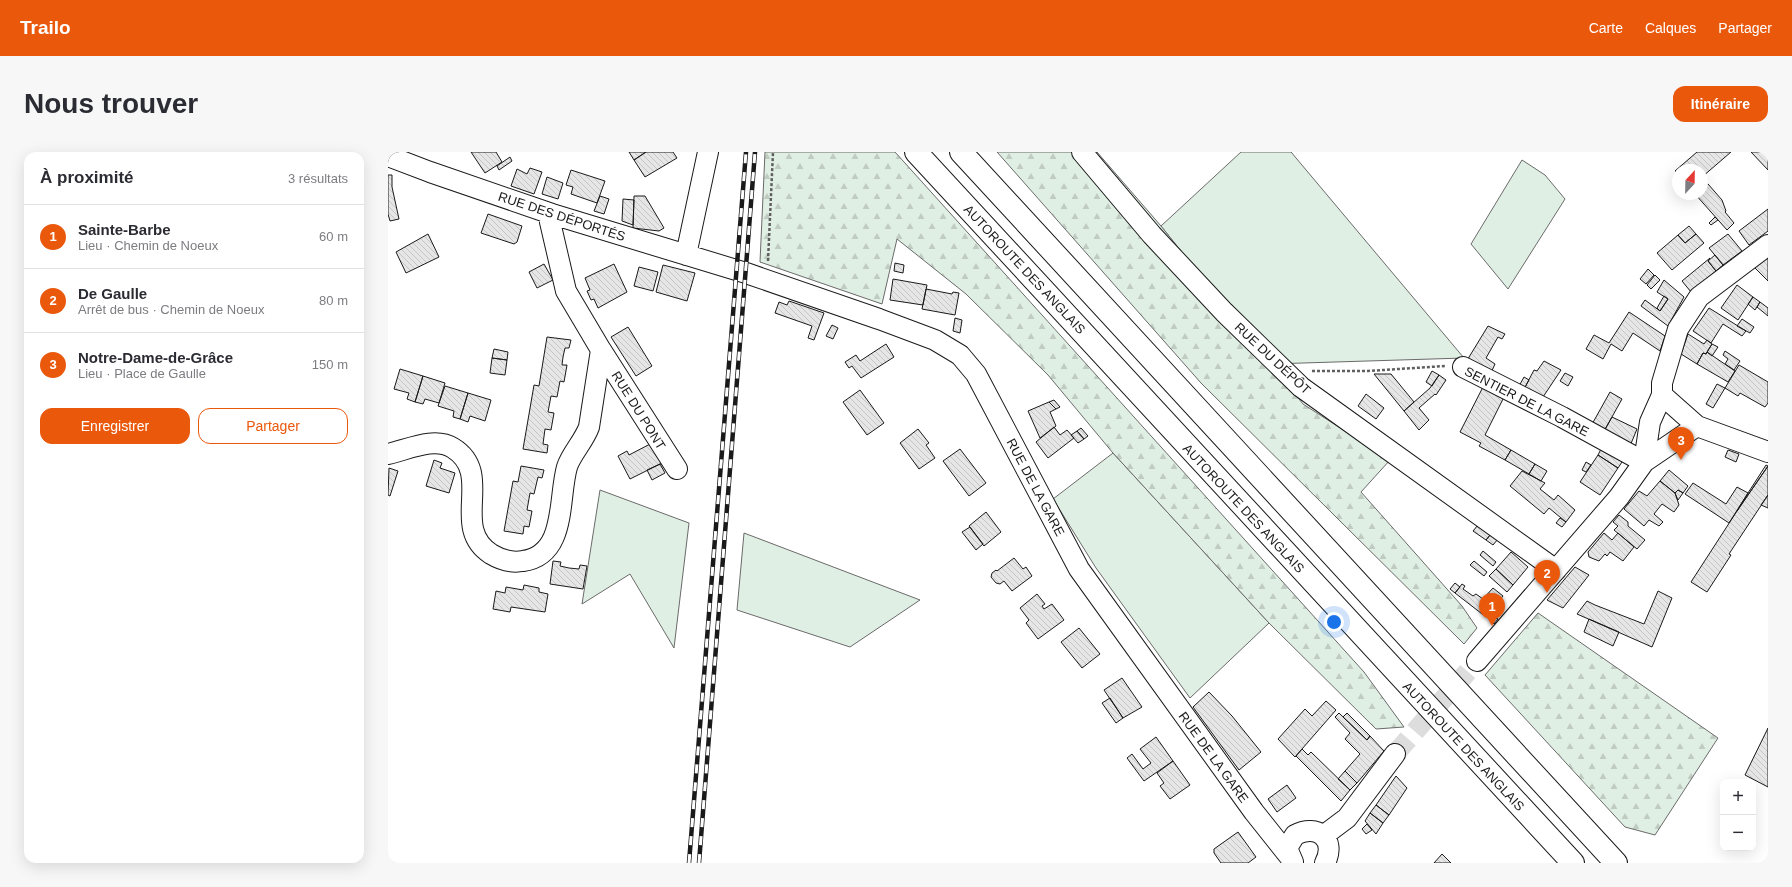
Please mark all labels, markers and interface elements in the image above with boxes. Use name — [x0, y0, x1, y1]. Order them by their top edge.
text: Trailo — [20, 17, 71, 38]
text: Carte — [1589, 20, 1623, 36]
text: Calques — [1645, 20, 1696, 36]
text: Partager — [1718, 20, 1772, 36]
button: Itinéraire — [1673, 86, 1768, 122]
text: Nous trouver — [24, 88, 198, 119]
north arrow — [1672, 164, 1708, 200]
text: À proximité — [40, 168, 134, 187]
text: 3 résultats — [288, 171, 348, 186]
street label: RUE DES DÉPORTÉS — [496, 189, 628, 244]
street label: AUTOROUTE DES ANGLAIS — [961, 202, 1089, 337]
text: Sainte-Barbe — [78, 221, 171, 238]
text: 1 — [49, 229, 57, 244]
text: 60 m — [319, 229, 348, 244]
text: Lieu · Chemin de Noeux — [78, 238, 218, 253]
text: De Gaulle — [78, 285, 147, 302]
text: 2 — [49, 293, 57, 308]
text: 80 m — [319, 293, 348, 308]
text: Arrêt de bus · Chemin de Noeux — [78, 302, 264, 317]
street label: RUE DU DÉPÔT — [1232, 319, 1314, 397]
text: Notre-Dame-de-Grâce — [78, 349, 233, 366]
text: 3 — [49, 357, 57, 372]
text: 150 m — [312, 357, 348, 372]
street label: SENTIER DE LA GARE — [1462, 364, 1592, 439]
text: Lieu · Place de Gaulle — [78, 366, 206, 381]
street label: RUE DU PONT — [608, 368, 669, 452]
button: Enregistrer — [40, 408, 190, 444]
button: Partager — [198, 408, 348, 444]
pin: 3 — [1668, 427, 1694, 460]
street label: RUE DE LA GARE — [1003, 436, 1068, 539]
street label: AUTOROUTE DES ANGLAIS — [1180, 441, 1308, 576]
pin: 2 — [1534, 560, 1560, 593]
pin: 1 — [1479, 593, 1505, 626]
your location — [1324, 612, 1344, 632]
street label: AUTOROUTE DES ANGLAIS — [1400, 679, 1528, 814]
street label: RUE DE LA GARE — [1176, 709, 1252, 806]
map controls — [1720, 779, 1756, 851]
button: + — [1720, 779, 1756, 815]
button: − — [1720, 815, 1756, 851]

